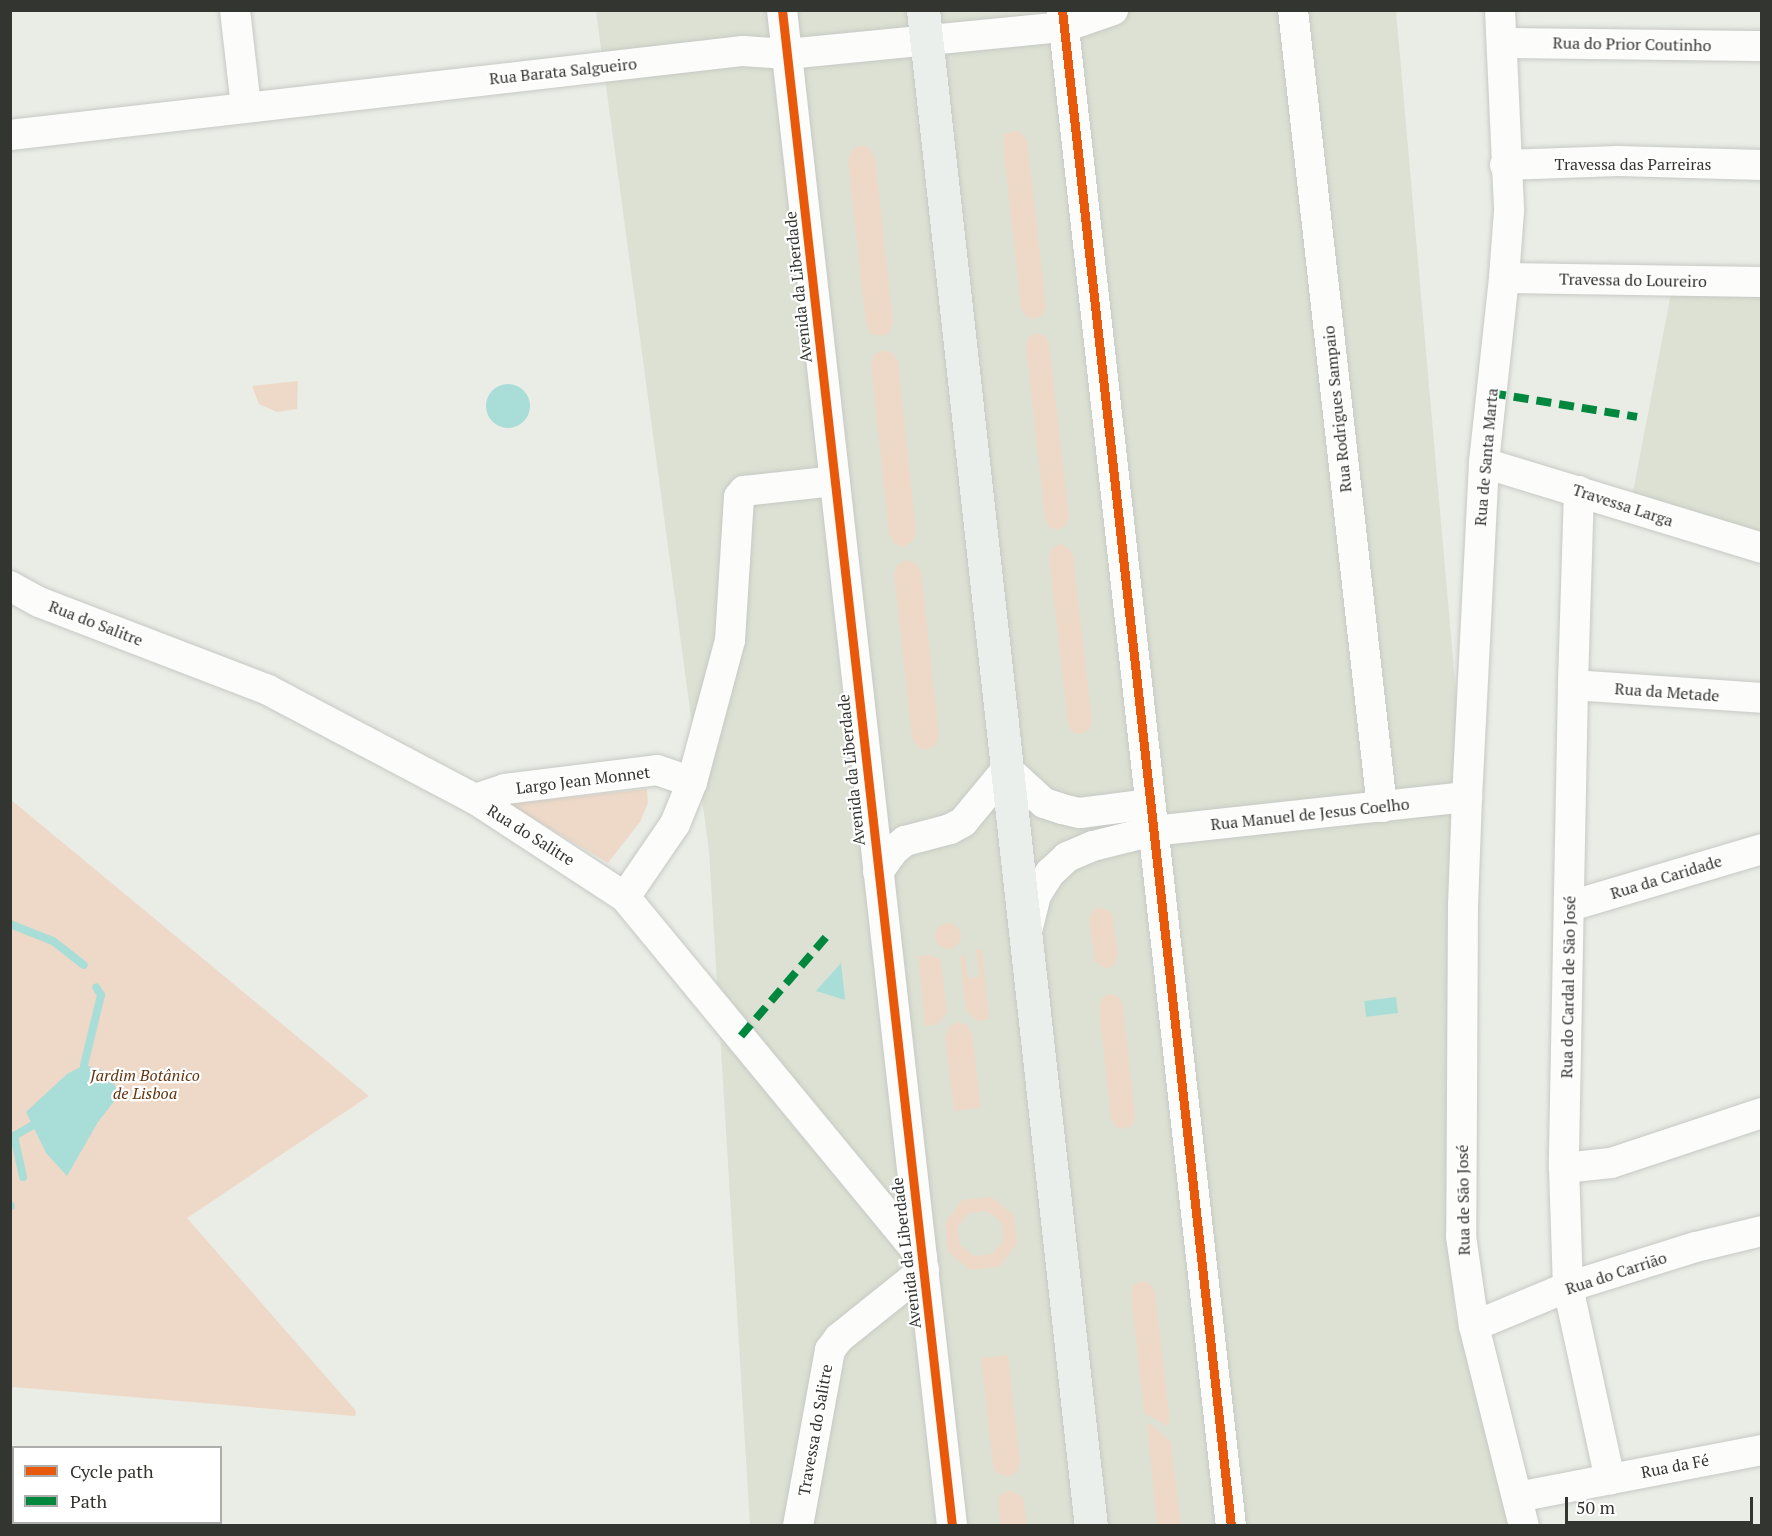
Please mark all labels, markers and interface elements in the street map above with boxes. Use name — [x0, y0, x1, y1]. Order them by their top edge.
street label: Rua do Prior Coutinho — [1552, 33, 1712, 55]
street label: Rua Barata Salgueiro — [488, 54, 638, 88]
street label: Travessa das Parreiras — [1554, 154, 1712, 174]
street label: Avenida da Liberdade — [781, 210, 815, 364]
street label: Travessa do Loureiro — [1559, 269, 1707, 291]
street label: Rua Rodrigues Sampaio — [1319, 325, 1355, 493]
street label: Rua de Santa Marta — [1470, 387, 1502, 527]
street label: Travessa Larga — [1570, 480, 1676, 530]
street label: Rua do Salitre — [46, 596, 146, 650]
street label: Rua da Metade — [1614, 679, 1720, 705]
street label: Avenida da Liberdade — [834, 693, 868, 847]
street label: Largo Jean Monnet — [515, 762, 651, 798]
street label: Rua Manuel de Jesus Coelho — [1210, 794, 1410, 834]
street label: Rua do Salitre — [484, 801, 578, 869]
street label: Rua da Caridade — [1608, 851, 1724, 903]
street label: Rua do Cardal de São José — [1557, 896, 1579, 1078]
park label: Jardim Botânico de Lisboa — [90, 1065, 200, 1103]
street label: Rua de São José — [1452, 1144, 1474, 1256]
street label: Avenida da Liberdade — [887, 1176, 925, 1330]
street label: Rua do Carrião — [1563, 1248, 1669, 1298]
street label: Travessa do Salitre — [794, 1363, 836, 1497]
legend — [12, 1446, 222, 1524]
street label: Rua da Fé — [1639, 1450, 1711, 1482]
text: Cycle path — [70, 1459, 154, 1483]
scale bar — [1568, 1485, 1756, 1523]
text: Path — [70, 1489, 107, 1513]
text: 50 m — [1576, 1495, 1615, 1519]

